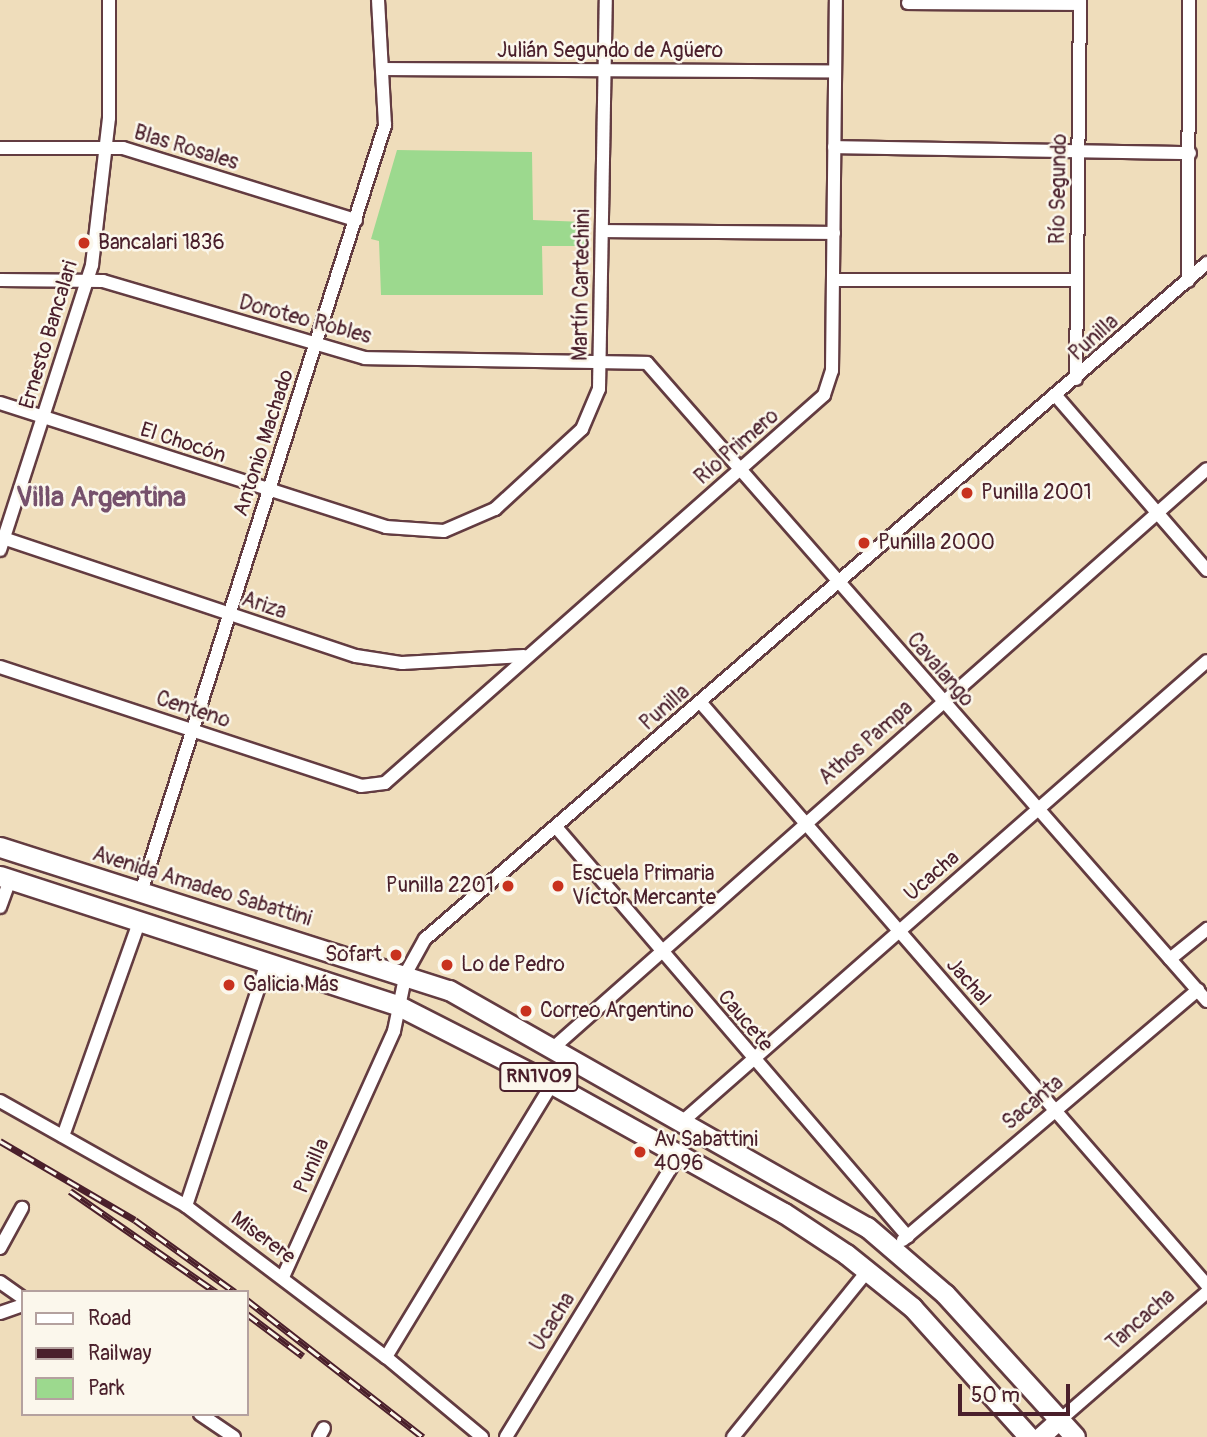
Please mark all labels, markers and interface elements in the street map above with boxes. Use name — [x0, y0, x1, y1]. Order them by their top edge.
street label: Julián Segundo de Agüero — [497, 38, 723, 64]
street label: Blas Rosales — [131, 120, 241, 176]
street label: Río Segundo — [1045, 133, 1073, 245]
street label: Martín Cartechini — [568, 209, 596, 361]
place label: Bancalari 1836 — [98, 230, 225, 256]
marker: Bancalari 1836 — [76, 235, 92, 251]
street label: Ernesto Bancalari — [14, 258, 84, 412]
street label: Doroteo Robles — [236, 290, 374, 350]
street label: Punilla — [1064, 309, 1124, 367]
street label: Antonio Machado — [228, 367, 300, 519]
street label: Río Primero — [690, 404, 784, 490]
street label: El Chocón — [137, 417, 229, 469]
place label: Punilla 2001 — [981, 480, 1092, 506]
district label: Villa Argentina — [16, 481, 186, 515]
marker: Punilla 2001 — [959, 485, 975, 501]
place label: Punilla 2000 — [878, 530, 995, 556]
marker: Punilla 2000 — [856, 535, 872, 551]
street label: Ariza — [238, 587, 290, 625]
street label: Cavalango — [901, 628, 979, 712]
street label: Punilla — [635, 680, 695, 736]
street label: Centeno — [153, 686, 233, 734]
street label: Athos Pampa — [814, 695, 918, 791]
street label: Avenida Amadeo Sabattini — [89, 842, 315, 932]
street label: Ucacha — [899, 845, 965, 907]
place label: Escuela Primaria Víctor Mercante — [572, 861, 716, 911]
place label: Punilla 2201 — [386, 873, 494, 899]
marker: Punilla 2201 — [500, 878, 516, 894]
marker: Escuela Primaria Víctor Mercante — [550, 878, 566, 894]
place label: Sofart — [325, 942, 382, 968]
marker: Sofart — [388, 947, 404, 963]
place label: Lo de Pedro — [461, 952, 565, 978]
street label: Jachal — [940, 953, 996, 1011]
marker: Lo de Pedro — [439, 957, 455, 973]
place label: Galicia Más — [243, 972, 338, 998]
marker: Galicia Más — [221, 977, 237, 993]
street label: Caucete — [712, 985, 778, 1057]
place label: Correo Argentino — [540, 998, 694, 1024]
marker: Correo Argentino — [518, 1003, 534, 1019]
road number: RN1V09 — [499, 1062, 579, 1092]
street label: Sacanta — [997, 1070, 1069, 1136]
place label: Av Sabattini 4096 — [654, 1127, 758, 1177]
street label: Punilla — [289, 1135, 335, 1197]
marker: Av Sabattini 4096 — [632, 1144, 648, 1160]
street label: Miserere — [226, 1206, 300, 1270]
street label: Tancacha — [1102, 1284, 1180, 1356]
street label: Ucacha — [525, 1288, 581, 1356]
legend — [21, 1290, 248, 1416]
text: Road — [88, 1305, 132, 1332]
text: Railway — [88, 1340, 152, 1367]
scale bar — [962, 1370, 1074, 1414]
text: Park — [88, 1375, 125, 1402]
text: 50 m — [971, 1382, 1020, 1409]

